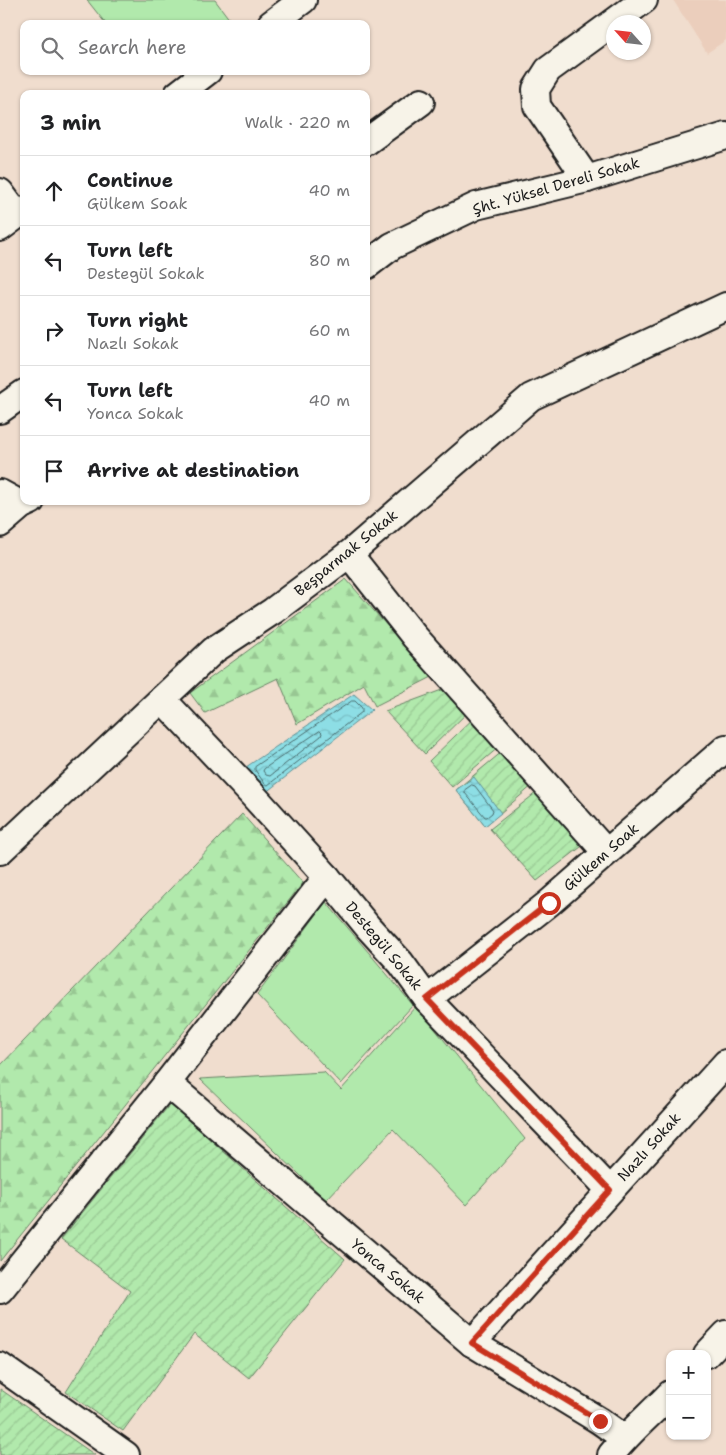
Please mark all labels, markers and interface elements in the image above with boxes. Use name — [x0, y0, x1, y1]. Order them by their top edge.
north arrow — [606, 15, 651, 60]
search box — [20, 20, 370, 75]
icon: search — [38, 34, 66, 62]
text: Search here — [78, 35, 187, 60]
text: 3 min — [40, 109, 101, 137]
text: Walk · 220 m — [244, 112, 350, 133]
street label: Şht. Yüksel Dereli Sokak — [470, 153, 642, 219]
text: Continue — [87, 168, 173, 193]
icon: ahead — [40, 177, 68, 205]
text: 40 m — [308, 180, 350, 201]
text: Gülkem Soak — [87, 193, 188, 214]
text: Turn left — [87, 238, 173, 263]
icon: left — [40, 247, 68, 275]
text: 80 m — [309, 250, 350, 271]
text: Destegül Sokak — [87, 263, 205, 284]
text: Turn right — [87, 308, 188, 333]
icon: right — [40, 317, 68, 345]
text: 60 m — [309, 320, 350, 341]
text: Nazlı Sokak — [87, 333, 179, 354]
text: Turn left — [87, 378, 173, 403]
icon: left — [40, 387, 68, 415]
text: 40 m — [308, 390, 350, 411]
text: Yonca Sokak — [87, 403, 184, 424]
icon: arrive — [40, 457, 68, 485]
text: Arrive at destination — [87, 458, 299, 483]
street label: Beşparmak Sokak — [290, 505, 402, 601]
street label: Gülkem Soak — [559, 819, 643, 895]
route start — [538, 892, 561, 915]
street label: Destegül Sokak — [341, 897, 427, 995]
street label: Nazlı Sokak — [613, 1108, 685, 1186]
street label: Yonca Sokak — [347, 1234, 429, 1308]
map controls — [666, 1350, 711, 1440]
button: + — [666, 1350, 711, 1395]
button: − — [666, 1395, 711, 1440]
route end — [589, 1410, 612, 1433]

